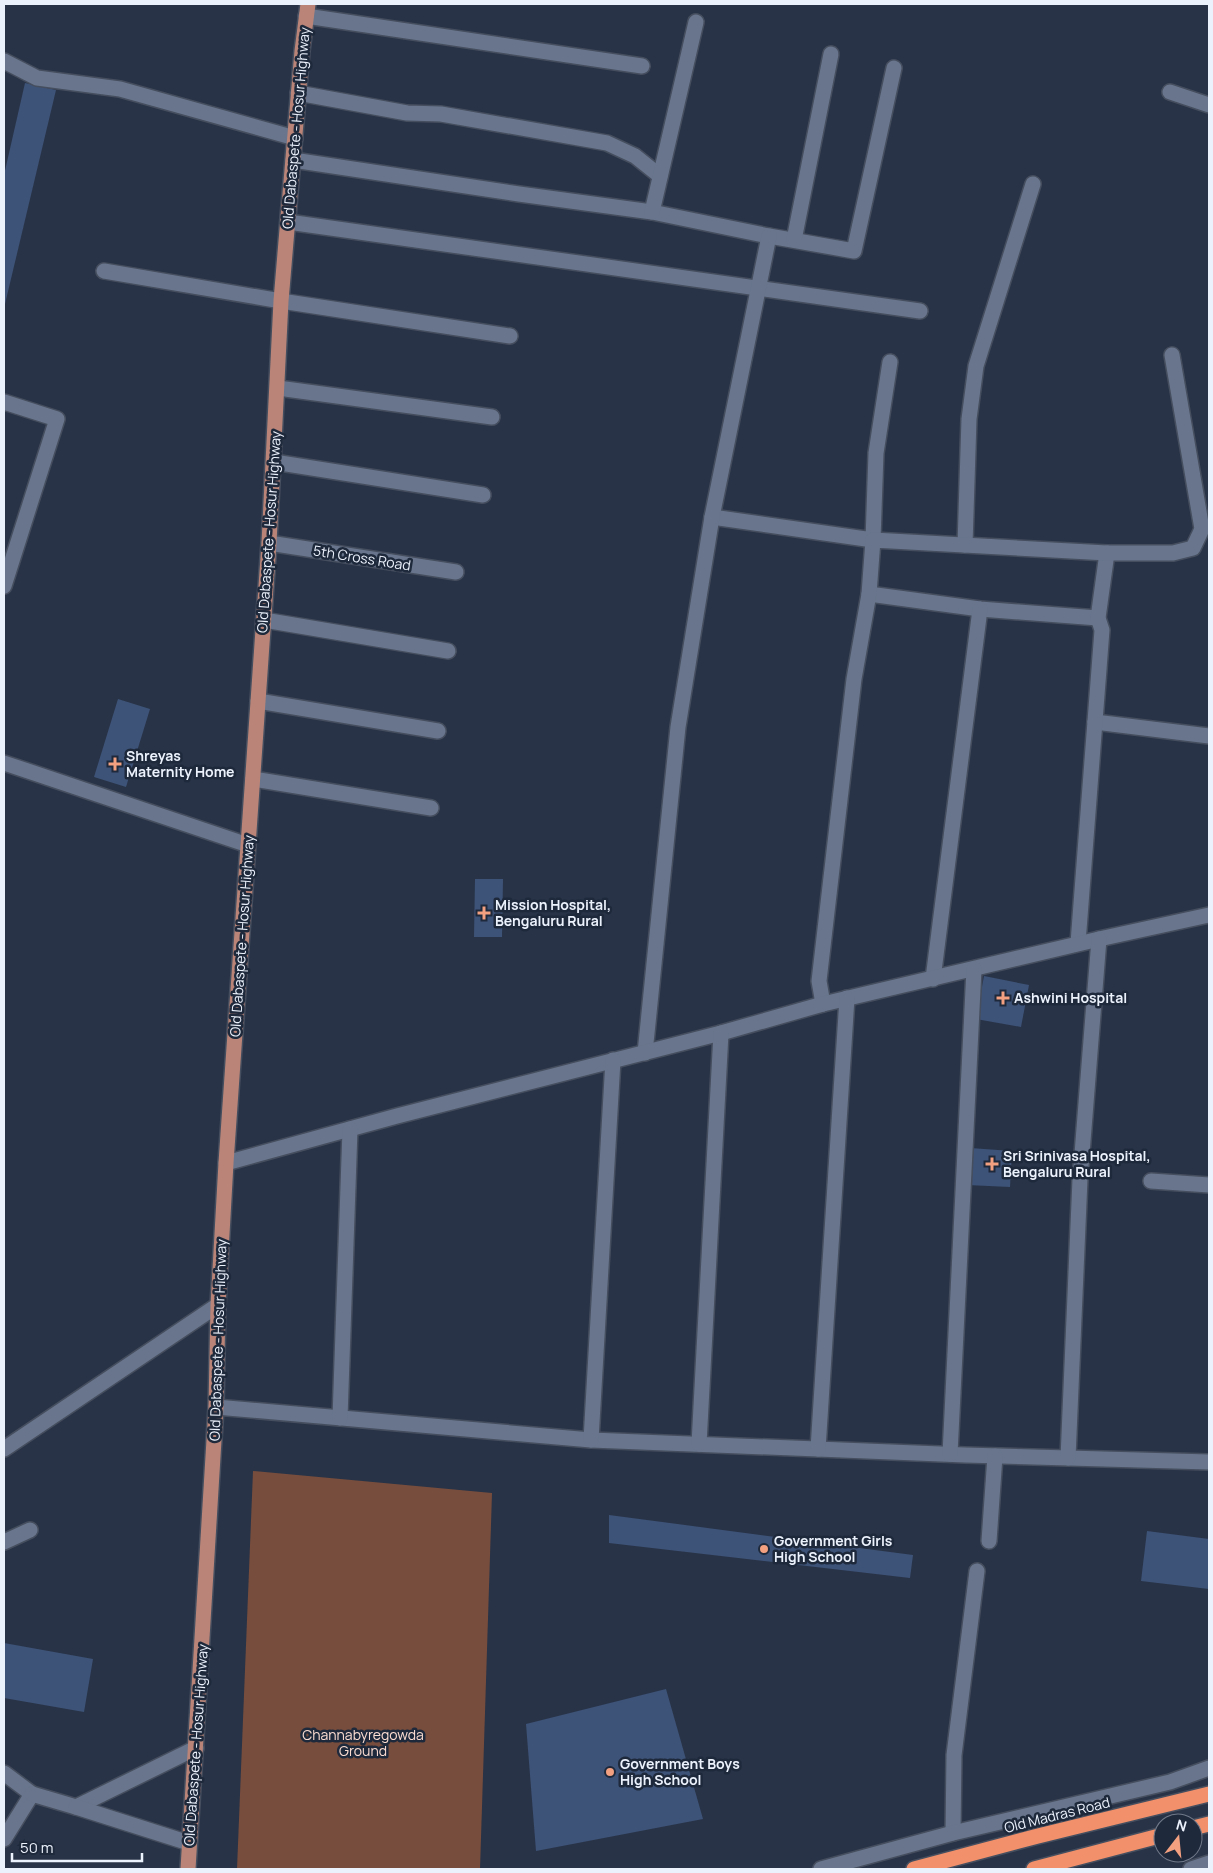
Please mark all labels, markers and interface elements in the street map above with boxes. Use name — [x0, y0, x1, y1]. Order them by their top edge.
street label: Old Dabaspete - Hosur Highway — [277, 26, 314, 230]
street label: Old Dabaspete - Hosur Highway — [252, 430, 285, 634]
street label: 5th Cross Road — [312, 540, 412, 575]
place label: Shreyas Maternity Home — [126, 746, 235, 781]
marker: Shreyas Maternity Home — [108, 757, 122, 771]
street label: Old Dabaspete - Hosur Highway — [225, 834, 258, 1038]
place label: Mission Hospital, Bengaluru Rural — [495, 895, 611, 930]
marker: Mission Hospital, Bengaluru Rural — [477, 906, 491, 920]
place label: Ashwini Hospital — [1014, 988, 1127, 1007]
marker: Ashwini Hospital — [996, 991, 1010, 1005]
place label: Sri Srinivasa Hospital, Bengaluru Rural — [1003, 1146, 1151, 1181]
marker: Sri Srinivasa Hospital, Bengaluru Rural — [985, 1157, 999, 1171]
street label: Old Dabaspete - Hosur Highway — [204, 1238, 231, 1441]
place label: Government Girls High School — [774, 1531, 893, 1566]
marker: Government Girls High School — [758, 1543, 770, 1555]
street label: Old Dabaspete - Hosur Highway — [179, 1643, 212, 1847]
park label: Channabyregowda Ground — [302, 1725, 424, 1760]
place label: Government Boys High School — [620, 1754, 740, 1789]
marker: Government Boys High School — [604, 1766, 616, 1778]
street label: Old Madras Road — [1002, 1792, 1112, 1837]
north arrow — [1153, 1813, 1203, 1863]
text: N — [1174, 1815, 1189, 1836]
scale bar — [12, 1830, 142, 1862]
text: 50 m — [20, 1837, 54, 1858]

